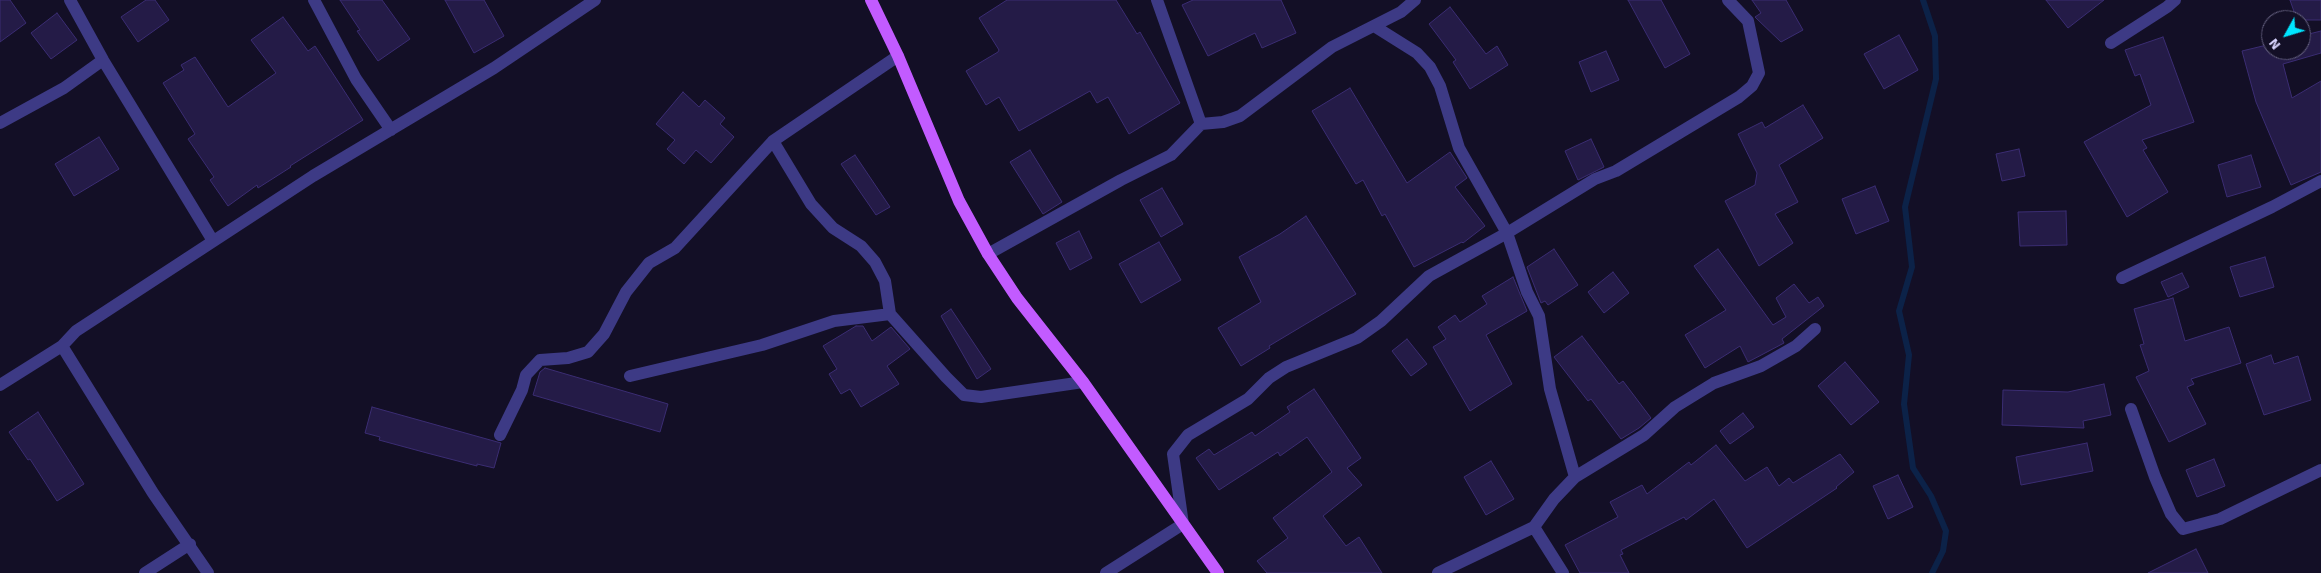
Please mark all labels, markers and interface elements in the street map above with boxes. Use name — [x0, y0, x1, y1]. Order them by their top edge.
north arrow — [2261, 10, 2311, 60]
text: N — [2265, 35, 2284, 53]

